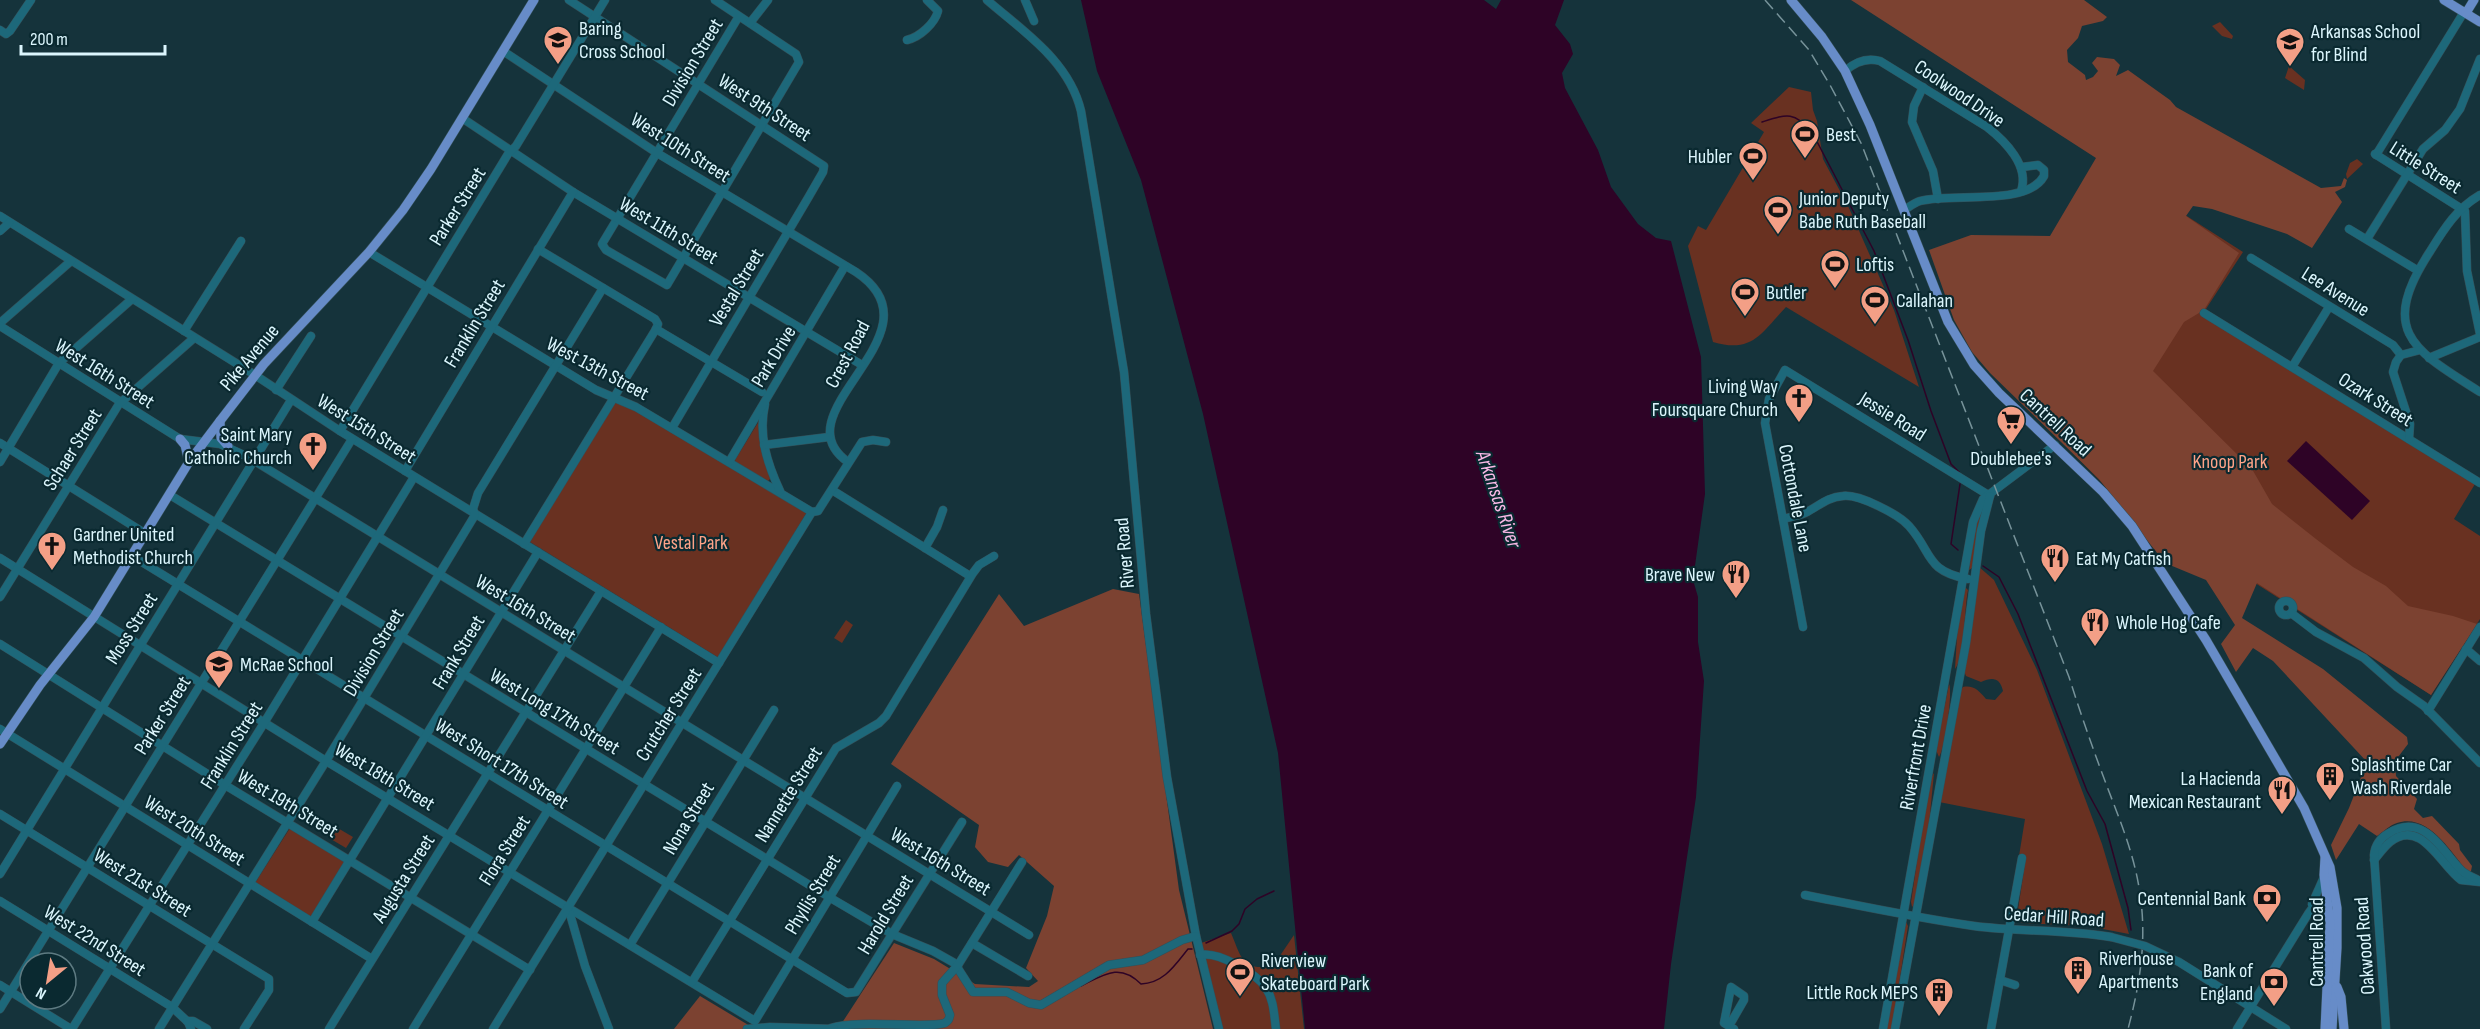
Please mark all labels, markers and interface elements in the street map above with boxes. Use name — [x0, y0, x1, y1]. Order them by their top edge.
street label: Division Street — [657, 14, 728, 111]
place label: Baring Cross School — [579, 17, 665, 64]
scale bar — [21, 18, 165, 56]
place label: Arkansas School for Blind — [2310, 20, 2420, 67]
school or university icon: Baring Cross School — [542, 24, 574, 66]
school or university icon: Arkansas School for Blind — [2274, 26, 2306, 68]
text: 200 m — [30, 29, 68, 50]
street label: Coolwood Drive — [1910, 55, 2009, 133]
street label: West 9th Street — [713, 69, 816, 147]
street label: West 10th Street — [626, 108, 735, 188]
sports icon: Best — [1789, 118, 1821, 160]
place label: Best — [1826, 123, 1856, 147]
street label: Little Street — [2385, 136, 2466, 199]
sports icon: Hubler — [1737, 140, 1769, 182]
place label: Hubler — [1688, 145, 1732, 169]
street label: Parker Street — [424, 163, 491, 250]
place label: Junior Deputy Babe Ruth Baseball — [1798, 187, 1926, 234]
street label: West 11th Street — [615, 192, 722, 270]
sports icon: Junior Deputy Babe Ruth Baseball — [1762, 194, 1794, 236]
street label: Vestal Street — [704, 244, 769, 331]
sports icon: Loftis — [1819, 248, 1851, 290]
place label: Loftis — [1856, 253, 1894, 277]
street label: Lee Avenue — [2297, 262, 2374, 322]
street label: Franklin Street — [439, 275, 511, 372]
sports icon: Butler — [1729, 276, 1761, 318]
place label: Butler — [1766, 281, 1807, 305]
sports icon: Callahan — [1859, 284, 1891, 326]
place label: Callahan — [1896, 289, 1953, 313]
street label: Crest Road — [820, 317, 876, 392]
street label: Pike Avenue — [215, 319, 285, 396]
street label: Park Drive — [746, 321, 801, 392]
street label: West 13th Street — [542, 332, 653, 406]
street label: West 16th Street — [50, 334, 159, 414]
street label: Ozark Street — [2334, 368, 2417, 432]
place label: Living Way Foursquare Church — [1652, 375, 1778, 422]
church icon: Living Way Foursquare Church — [1783, 382, 1815, 424]
street label: Cantrell Road — [2014, 384, 2096, 462]
street label: Jessie Road — [1854, 386, 1930, 447]
street label: West 15th Street — [313, 389, 420, 469]
street label: Schaer Street — [38, 404, 107, 495]
supermarket icon: Doublebee's — [1995, 404, 2027, 446]
place label: Saint Mary Catholic Church — [184, 423, 292, 470]
church icon: Saint Mary Catholic Church — [297, 430, 329, 472]
street label: Cottondale Lane — [1773, 442, 1817, 554]
water label: Arkansas River — [1470, 446, 1527, 552]
place label: Doublebee's — [1970, 447, 2052, 471]
park label: Knoop Park — [2193, 450, 2268, 474]
street label: River Road — [1110, 517, 1140, 589]
place label: Gardner United Methodist Church — [73, 523, 193, 570]
church icon: Gardner United Methodist Church — [36, 530, 68, 572]
park label: Vestal Park — [654, 531, 728, 555]
restaurant icon: Eat My Catfish — [2039, 542, 2071, 584]
place label: Eat My Catfish — [2076, 547, 2171, 571]
restaurant icon: Brave New — [1720, 558, 1752, 600]
place label: Brave New — [1645, 563, 1715, 587]
street label: West 16th Street — [471, 569, 580, 648]
street label: Moss Street — [101, 588, 163, 669]
street label: Division Street — [338, 604, 409, 701]
restaurant icon: Whole Hog Cafe — [2079, 606, 2111, 648]
street label: Frank Street — [427, 611, 490, 694]
place label: Whole Hog Cafe — [2116, 611, 2221, 635]
school or university icon: McRae School — [203, 648, 235, 690]
place label: McRae School — [240, 653, 333, 677]
street label: Crutcher Street — [631, 663, 707, 766]
street label: West Long 17th Street — [485, 664, 624, 760]
street label: Parker Street — [129, 672, 196, 759]
street label: Franklin Street — [196, 697, 268, 794]
street label: Riverfront Drive — [1895, 702, 1937, 812]
street label: West Short 17th Street — [430, 713, 573, 815]
street label: West 18th Street — [330, 737, 439, 816]
street label: Nannette Street — [750, 742, 828, 847]
place label: Splashtime Car Wash Riverdale — [2351, 753, 2452, 800]
building icon: Splashtime Car Wash Riverdale — [2314, 760, 2346, 802]
street label: West 19th Street — [233, 764, 342, 843]
place label: La Hacienda Mexican Restaurant — [2129, 767, 2261, 814]
restaurant icon: La Hacienda Mexican Restaurant — [2266, 774, 2298, 816]
street label: Nona Street — [658, 778, 720, 859]
street label: West 20th Street — [140, 790, 249, 871]
street label: Flora Street — [474, 811, 536, 890]
street label: West 16th Street — [886, 822, 995, 901]
street label: Augusta Street — [367, 830, 440, 928]
street label: West 21st Street — [89, 843, 196, 922]
street label: Phyllis Street — [780, 850, 846, 939]
street label: Harold Street — [853, 870, 919, 959]
bank icon: Centennial Bank — [2251, 882, 2283, 924]
place label: Centennial Bank — [2137, 887, 2246, 911]
street label: Oakwood Road — [2350, 896, 2380, 995]
street label: Cantrell Road — [2305, 897, 2329, 987]
street label: West 22nd Street — [39, 900, 150, 982]
street label: Cedar Hill Road — [2003, 902, 2105, 932]
place label: Riverhouse Apartments — [2098, 947, 2179, 994]
place label: Riverview Skateboard Park — [1261, 949, 1370, 996]
north arrow — [18, 951, 78, 1011]
building icon: Riverhouse Apartments — [2062, 954, 2094, 996]
sports icon: Riverview Skateboard Park — [1224, 956, 1256, 998]
place label: Bank of England — [2200, 959, 2253, 1006]
bank icon: Bank of England — [2258, 966, 2290, 1008]
building icon: Little Rock MEPS — [1923, 976, 1955, 1018]
place label: Little Rock MEPS — [1806, 981, 1918, 1005]
text: N — [33, 982, 50, 1003]

